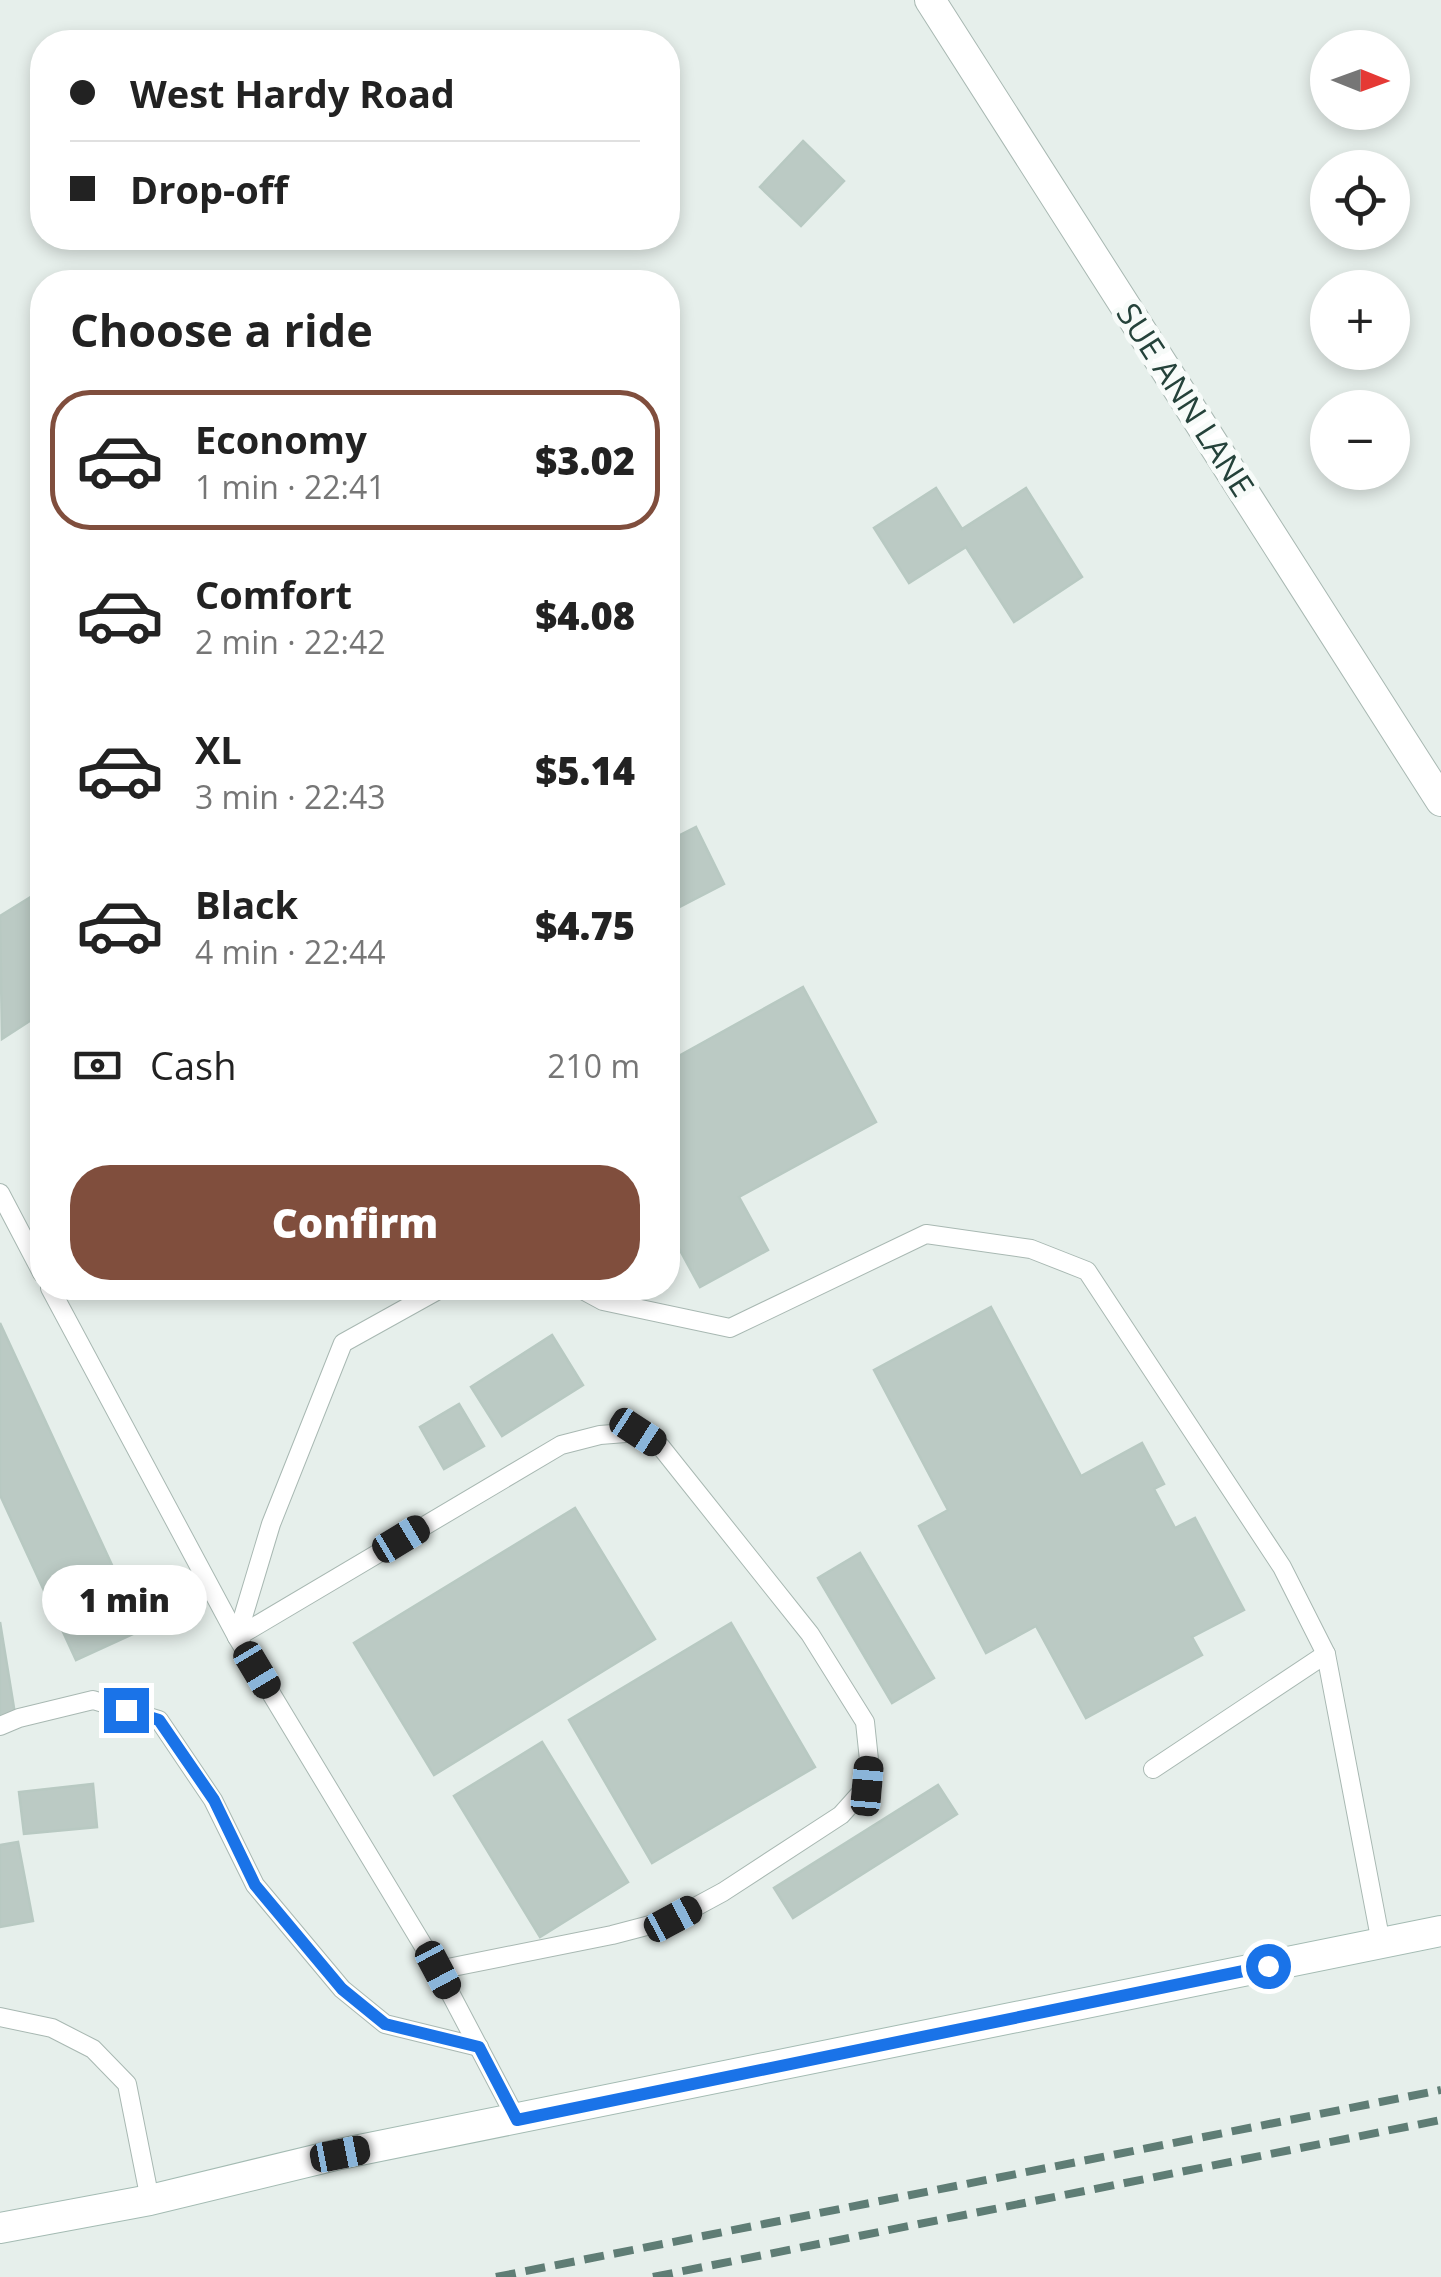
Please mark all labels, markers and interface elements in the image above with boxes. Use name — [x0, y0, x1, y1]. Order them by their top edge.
north arrow — [1310, 30, 1410, 130]
map controls — [1310, 30, 1410, 490]
text: West Hardy Road — [130, 67, 455, 119]
button: locate — [1310, 150, 1410, 250]
text: Drop-off — [130, 163, 288, 215]
button: + — [1310, 270, 1410, 370]
street label: SUE ANN LANE — [1108, 294, 1265, 504]
text: Choose a ride — [70, 299, 373, 360]
button: − — [1310, 390, 1410, 490]
text: Economy — [195, 413, 367, 465]
icon: car — [75, 415, 165, 505]
text: $3.02 — [535, 434, 635, 486]
text: 1 min · 22:41 — [195, 465, 386, 508]
text: Comfort — [195, 568, 352, 620]
icon: car — [75, 570, 165, 660]
text: $4.08 — [535, 589, 635, 641]
text: 2 min · 22:42 — [195, 620, 386, 663]
text: XL — [195, 723, 242, 775]
icon: car — [75, 725, 165, 815]
text: $5.14 — [535, 744, 635, 796]
text: 3 min · 22:43 — [195, 775, 386, 818]
text: Black — [195, 878, 298, 930]
icon: car — [75, 880, 165, 970]
text: $4.75 — [535, 899, 635, 951]
text: 4 min · 22:44 — [195, 930, 386, 973]
icon: cash — [70, 1038, 125, 1093]
text: Cash — [150, 1039, 236, 1091]
text: 210 m — [547, 1044, 640, 1087]
button: Confirm — [70, 1165, 640, 1280]
car — [605, 1403, 671, 1461]
car — [368, 1511, 434, 1567]
callout: 1 min — [44, 1565, 208, 1635]
text: 1 min — [79, 1578, 170, 1621]
car — [229, 1637, 285, 1703]
route end — [104, 1688, 149, 1733]
car — [849, 1755, 885, 1817]
car — [639, 1892, 707, 1946]
car — [411, 1936, 465, 2004]
route start — [1246, 1944, 1291, 1989]
car — [308, 2134, 372, 2174]

